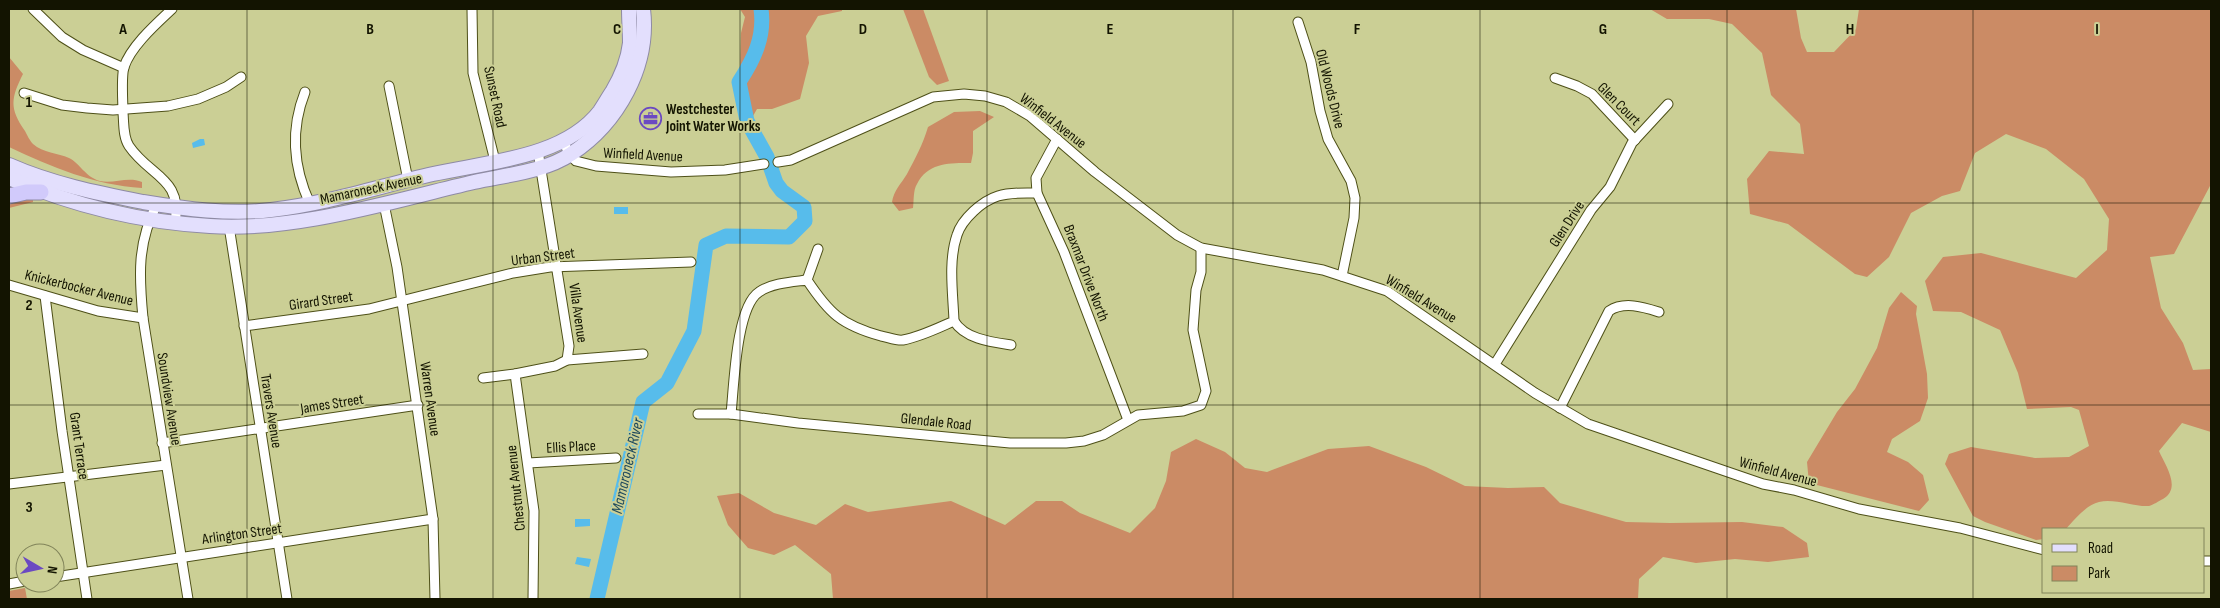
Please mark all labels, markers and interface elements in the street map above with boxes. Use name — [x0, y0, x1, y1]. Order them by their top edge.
text: A — [118, 20, 127, 39]
text: B — [366, 20, 374, 39]
text: C — [613, 20, 621, 39]
text: D — [859, 20, 867, 39]
text: E — [1107, 20, 1114, 39]
text: F — [1354, 20, 1361, 39]
text: G — [1599, 20, 1607, 39]
text: H — [1846, 20, 1854, 39]
text: I — [2095, 20, 2099, 39]
street label: Old Woods Drive — [1311, 47, 1349, 131]
street label: Sunset Road — [479, 64, 511, 130]
street label: Glen Court — [1593, 78, 1645, 130]
street label: Winfield Avenue — [1016, 89, 1090, 153]
text: 1 — [26, 93, 33, 112]
place label: Westchester Joint Water Works — [665, 100, 761, 136]
office icon: Westchester Joint Water Works — [638, 106, 662, 130]
street label: Winfield Avenue — [603, 143, 683, 167]
street label: Mamaroneck Avenue — [318, 169, 424, 209]
street label: Glen Drive — [1545, 197, 1589, 251]
street label: Braxmar Drive North — [1059, 222, 1113, 324]
street label: Urban Street — [510, 244, 576, 270]
street label: Knickerbocker Avenue — [23, 265, 135, 311]
street label: Winfield Avenue — [1382, 270, 1460, 328]
street label: Villa Avenue — [564, 282, 592, 344]
street label: Girard Street — [288, 287, 355, 315]
text: 2 — [25, 296, 33, 315]
street label: Soundview Avenue — [152, 351, 186, 447]
street label: Warren Avenue — [415, 361, 445, 437]
street label: Travers Avenue — [256, 372, 286, 450]
street label: James Street — [298, 390, 365, 419]
street label: Glendale Road — [900, 409, 972, 435]
street label: Grant Terrace — [65, 411, 93, 481]
water label: Mamaroneck River — [608, 416, 648, 516]
street label: Ellis Place — [546, 436, 596, 458]
street label: Chestnut Avenue — [502, 444, 530, 532]
street label: Winfield Avenue — [1737, 453, 1819, 491]
text: 3 — [25, 498, 33, 517]
street label: Arlington Street — [200, 519, 284, 549]
legend — [2042, 528, 2205, 593]
text: Road — [2088, 539, 2113, 558]
north arrow — [15, 543, 65, 593]
text: Park — [2088, 564, 2110, 583]
text: N — [43, 565, 61, 575]

